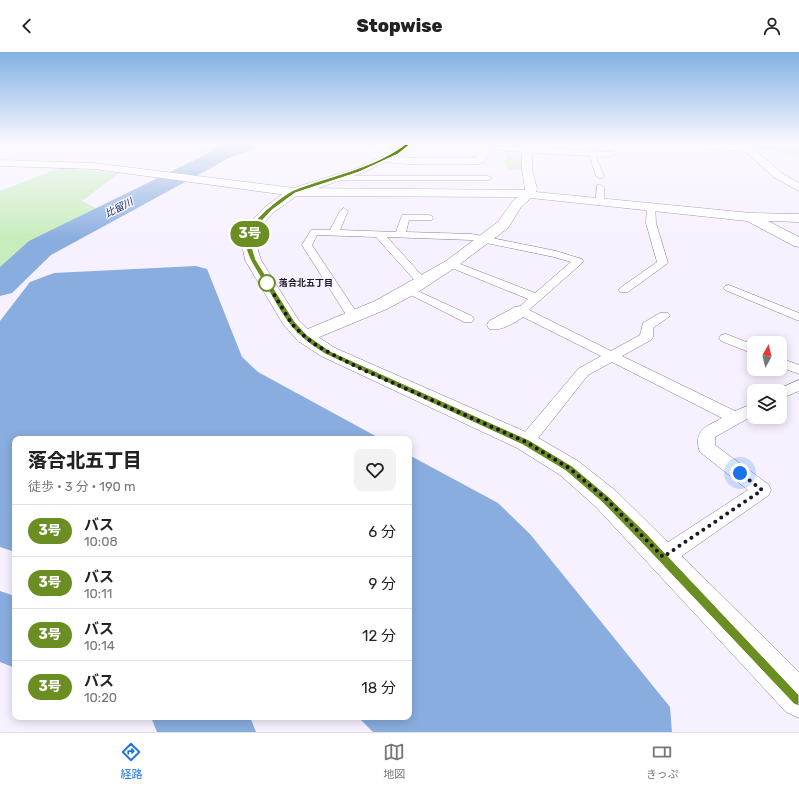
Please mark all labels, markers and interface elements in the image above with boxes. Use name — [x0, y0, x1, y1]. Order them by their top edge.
icon: back — [16, 15, 38, 37]
text: Stopwise — [357, 15, 442, 37]
icon: person — [761, 15, 783, 37]
water label: 比留川 — [103, 195, 136, 220]
line badge: 3号 — [232, 221, 268, 247]
text: 3号 — [238, 225, 262, 242]
marker: 落合北五丁目 — [258, 274, 276, 292]
place label: 落合北五丁目 — [279, 278, 333, 288]
north arrow — [747, 336, 787, 376]
map controls — [747, 336, 787, 424]
button: layers — [747, 384, 787, 424]
text: 落合北五丁目 — [28, 449, 142, 472]
button: heart — [354, 449, 396, 491]
your location — [730, 463, 750, 483]
text: 徒歩 · 3 分 · 190 m — [28, 479, 136, 494]
text: バス — [84, 516, 114, 534]
text: 3号 — [38, 522, 62, 539]
text: 6 分 — [368, 523, 396, 541]
text: 10:08 — [84, 534, 118, 549]
text: バス — [84, 568, 114, 586]
text: 3号 — [38, 574, 62, 591]
text: 9 分 — [368, 575, 396, 593]
text: 10:11 — [84, 586, 112, 601]
text: バス — [84, 620, 114, 638]
text: 3号 — [38, 626, 62, 643]
text: 12 分 — [362, 627, 396, 645]
text: 10:14 — [84, 638, 115, 653]
text: バス — [84, 672, 114, 690]
text: 3号 — [38, 678, 62, 695]
text: 18 分 — [361, 679, 396, 697]
text: 10:20 — [84, 690, 117, 705]
tab: 経路 — [120, 741, 142, 781]
tab: 地図 — [383, 741, 405, 781]
tab: きっぷ — [646, 741, 679, 781]

